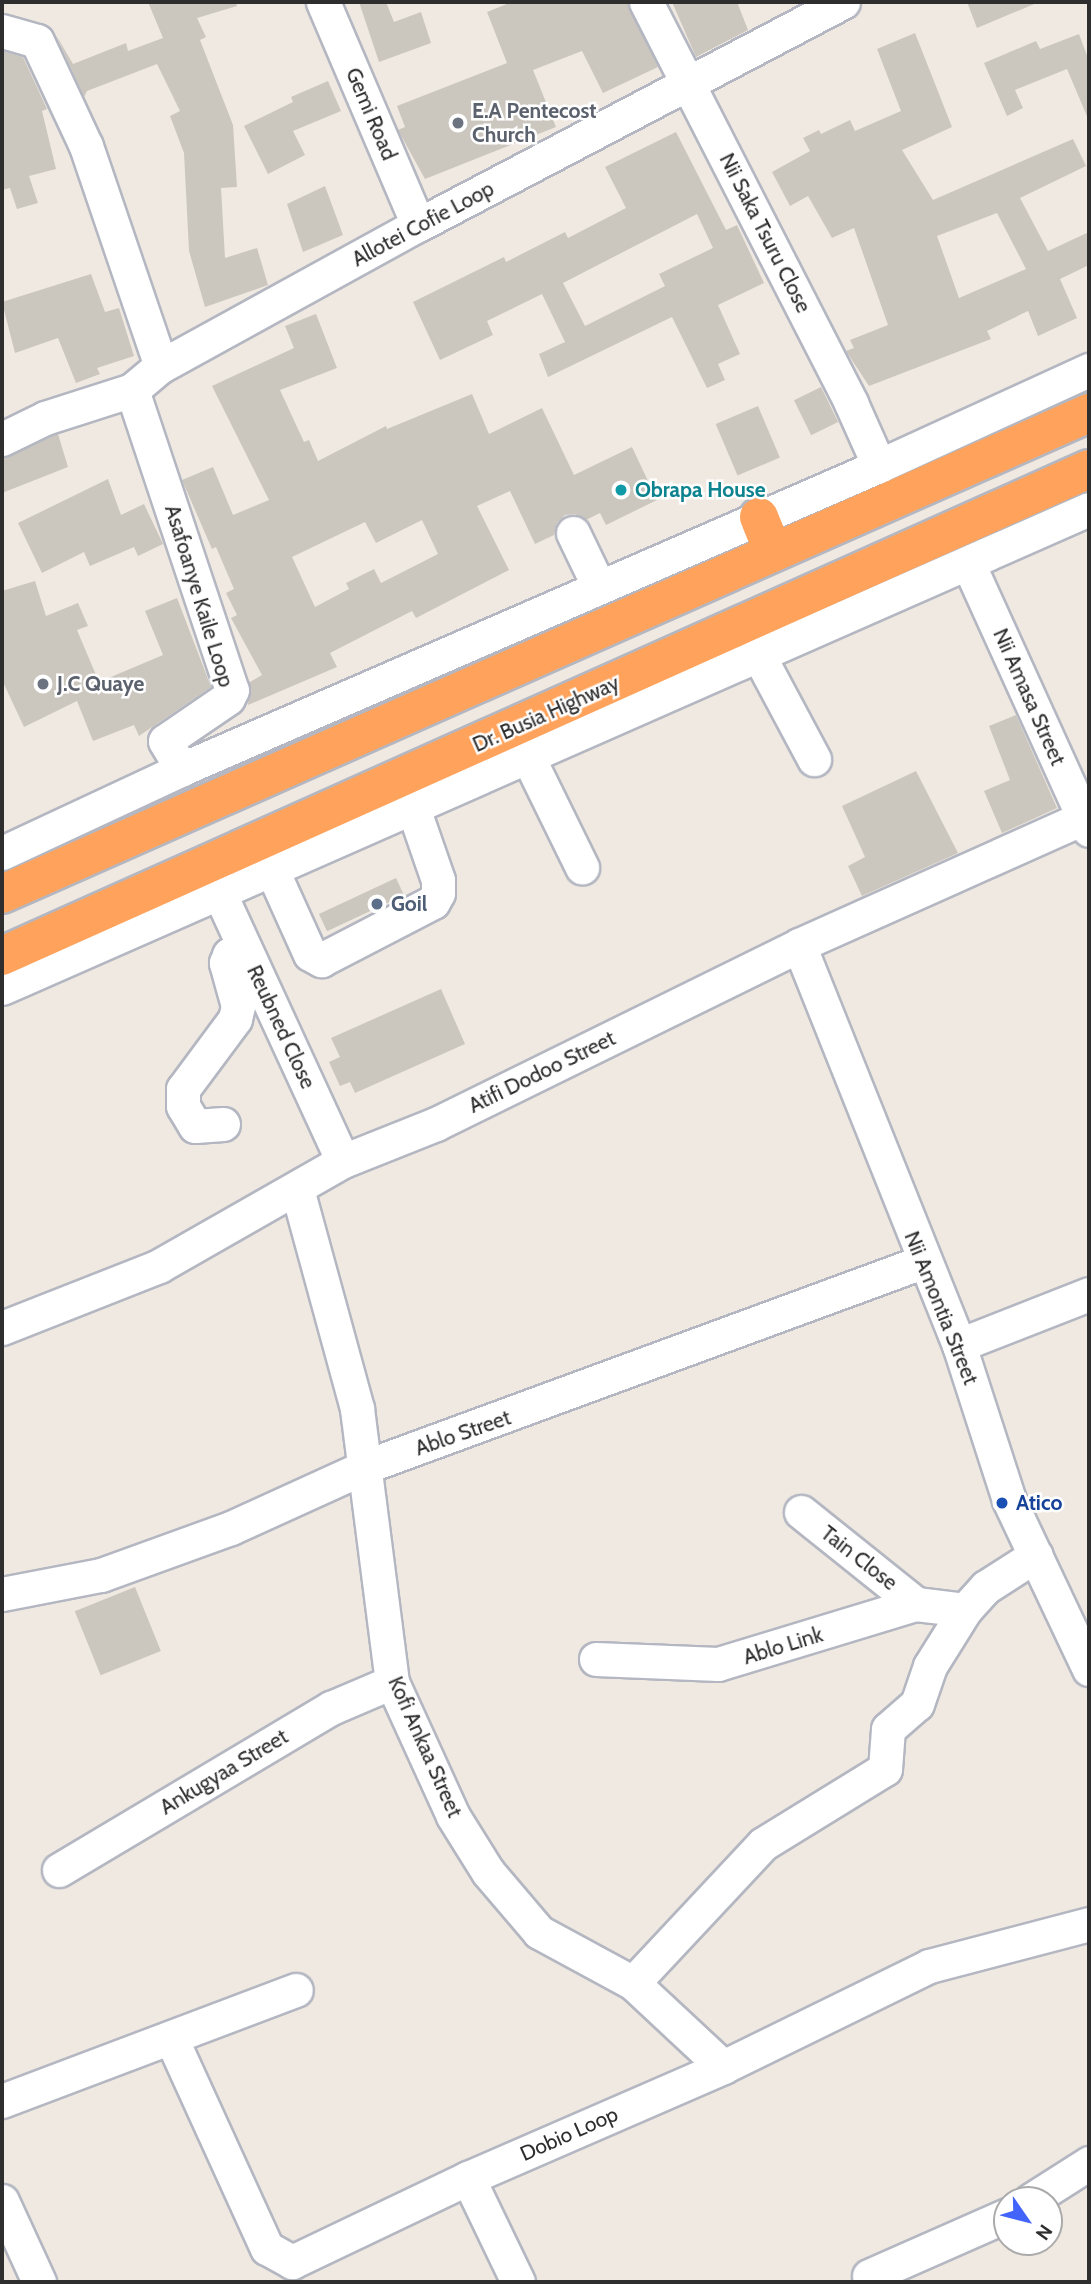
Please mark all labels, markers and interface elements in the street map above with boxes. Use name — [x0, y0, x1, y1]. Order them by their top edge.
street label: Gemi Road — [340, 64, 402, 164]
place label: E.A Pentecost Church — [472, 98, 597, 148]
marker: E.A Pentecost Church — [450, 115, 466, 131]
street label: Nii Saka Tsuru Close — [714, 149, 816, 317]
street label: Allotei Cofie Loop — [348, 176, 498, 272]
place label: Obrapa House — [635, 477, 766, 503]
marker: Obrapa House — [613, 482, 629, 498]
street label: Asafoanye Kaile Loop — [159, 502, 239, 690]
street label: Nii Amasa Street — [988, 625, 1070, 769]
street label: Dr. Busia Highway — [469, 670, 623, 758]
place label: J.C Quaye — [57, 671, 144, 697]
marker: J.C Quaye — [35, 676, 51, 692]
place label: Goil — [391, 891, 427, 917]
marker: Goil — [369, 896, 385, 912]
street label: Reubned Close — [241, 961, 321, 1093]
street label: Atifi Dodoo Street — [464, 1026, 620, 1118]
street label: Nii Amontia Street — [899, 1228, 983, 1388]
street label: Ablo Street — [412, 1405, 514, 1461]
place label: Atico — [1016, 1490, 1062, 1516]
marker: Atico — [994, 1495, 1010, 1511]
street label: Tain Close — [816, 1520, 902, 1596]
street label: Ablo Link — [740, 1622, 826, 1670]
street label: Kofi Ankaa Street — [383, 1673, 467, 1821]
street label: Ankugyaa Street — [155, 1724, 293, 1820]
street label: Dobio Loop — [516, 2101, 622, 2167]
north arrow — [993, 2186, 1063, 2256]
text: N — [1031, 2220, 1057, 2244]

